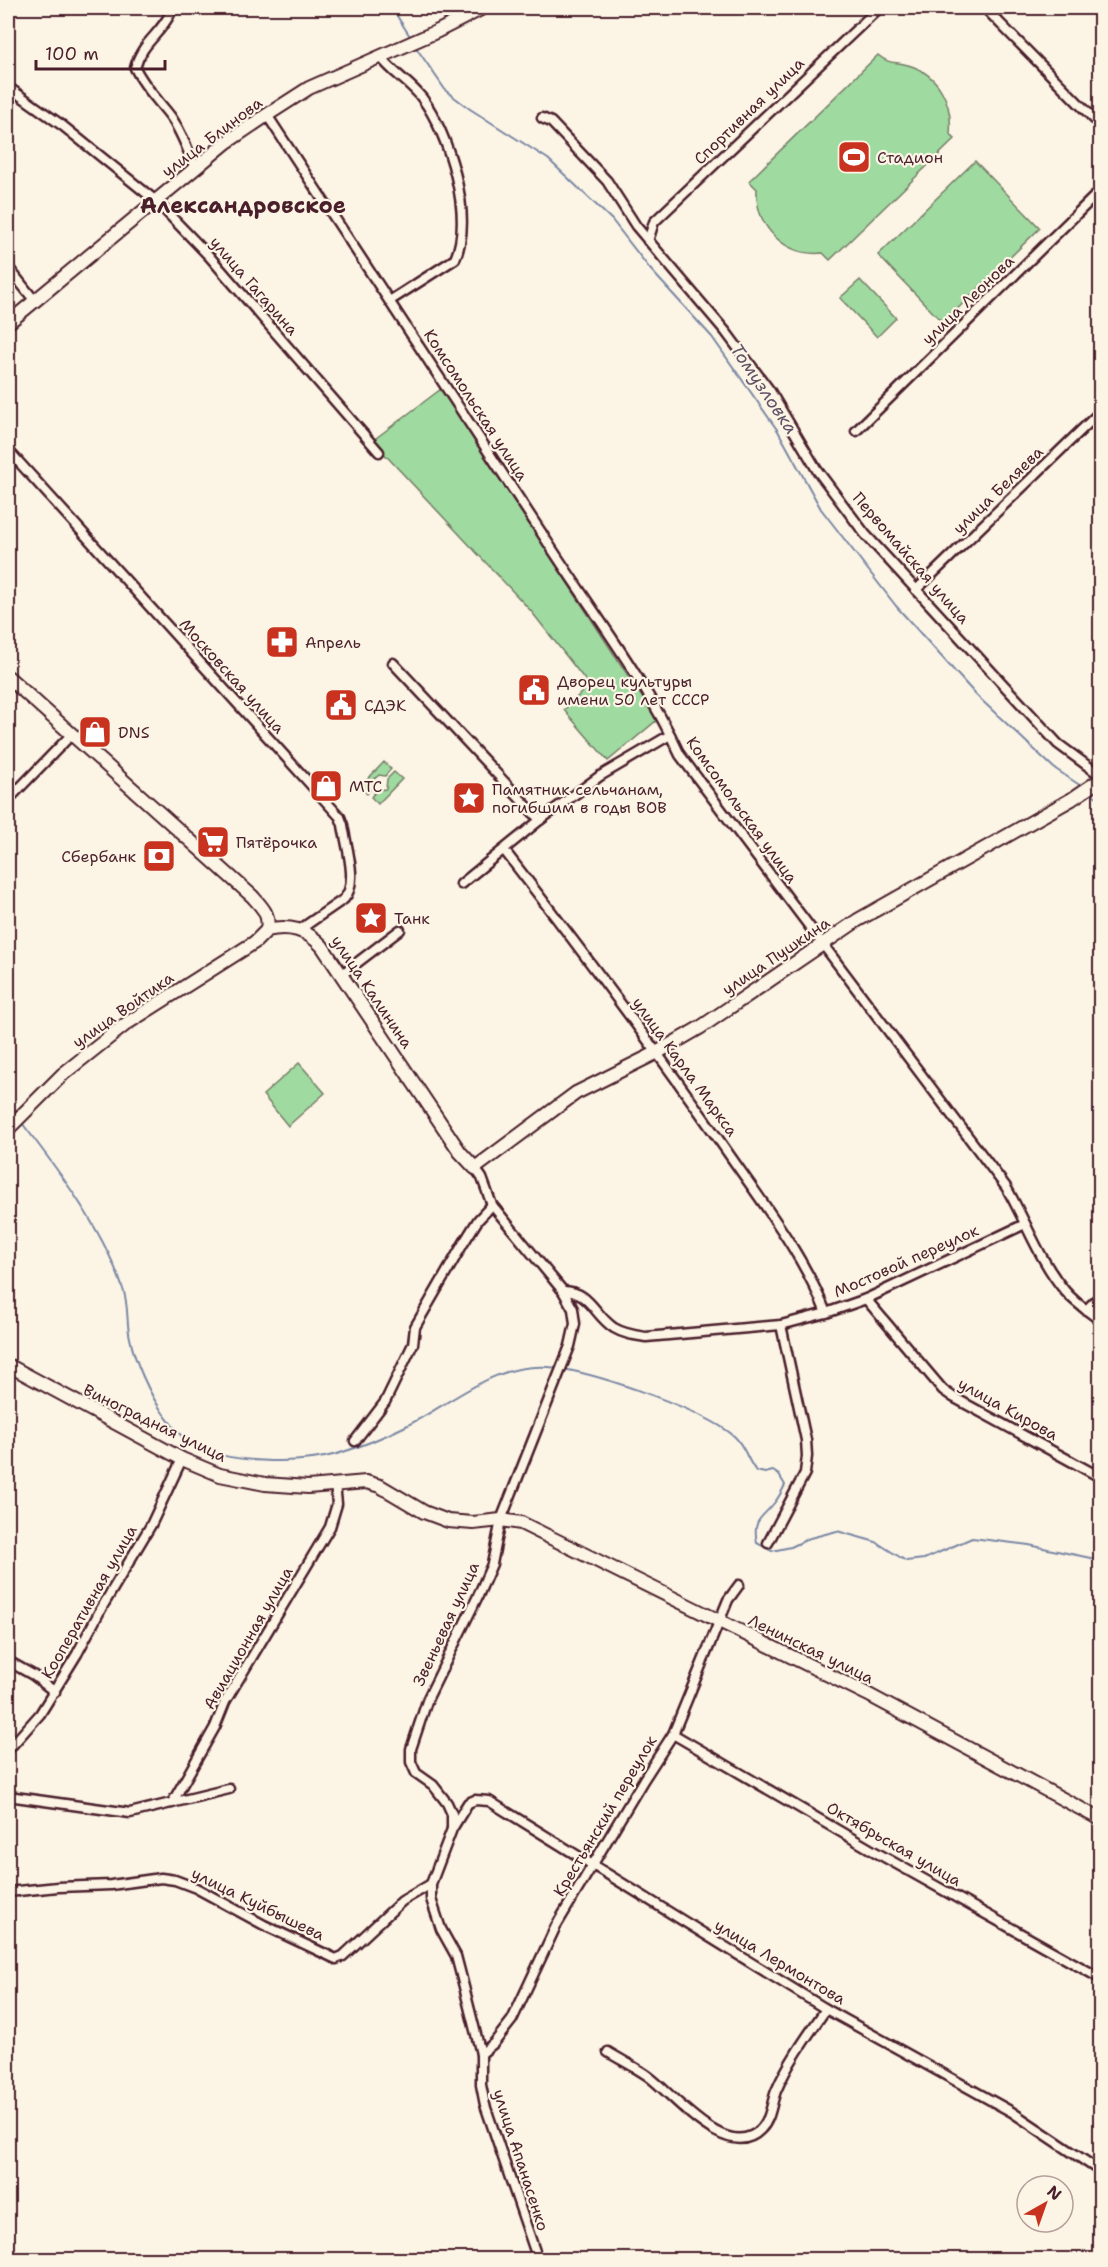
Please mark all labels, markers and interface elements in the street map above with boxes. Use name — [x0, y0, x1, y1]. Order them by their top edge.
scale bar — [36, 33, 165, 71]
text: 100 m — [45, 42, 99, 66]
street label: Спортивная улица — [689, 53, 809, 169]
street label: улица Блинова — [157, 92, 267, 182]
sports icon: Стадион — [836, 139, 872, 175]
place label: Стадион — [877, 147, 943, 168]
district label: Александровское — [140, 191, 346, 220]
street label: улица Гагарина — [205, 232, 303, 340]
street label: улица Леонова — [917, 251, 1019, 349]
street label: Комсомольская улица — [419, 325, 533, 485]
water label: Томузловка — [725, 339, 803, 439]
street label: улица Беляева — [948, 441, 1048, 539]
street label: Первомайская улица — [848, 488, 974, 628]
street label: Московская улица — [175, 614, 289, 738]
pharmacy icon: Апрель — [264, 624, 300, 660]
place label: Апрель — [305, 632, 361, 653]
place label: Дворец культуры имени 50 лет СССР — [557, 671, 709, 710]
public building icon: Дворец культуры имени 50 лет СССР — [516, 672, 552, 708]
public building icon: СДЭК — [323, 687, 359, 723]
place label: СДЭК — [364, 695, 407, 716]
shop icon: DNS — [77, 714, 113, 750]
place label: DNS — [118, 722, 150, 743]
street label: Комсомольская улица — [682, 732, 802, 888]
shop icon: МТС — [308, 768, 344, 804]
place label: МТС — [349, 776, 383, 797]
place label: Памятник сельчанам, погибшим в годы ВОВ — [492, 779, 667, 818]
place icon: Памятник сельчанам, погибшим в годы ВОВ — [451, 780, 487, 816]
supermarket icon: Пятёрочка — [195, 824, 231, 860]
place label: Пятёрочка — [236, 832, 317, 853]
bank icon: Сбербанк — [141, 838, 177, 874]
place label: Сбербанк — [61, 846, 137, 867]
place icon: Танк — [353, 900, 389, 936]
place label: Танк — [394, 908, 430, 929]
street label: улица Пушкина — [718, 912, 834, 1000]
street label: улица Калинина — [326, 931, 418, 1053]
street label: улица Войтика — [68, 967, 178, 1053]
street label: улица Карла Маркса — [627, 993, 743, 1141]
street label: Мостовой переулок — [830, 1219, 982, 1302]
street label: улица Кирова — [954, 1373, 1062, 1445]
street label: Виноградная улица — [80, 1379, 230, 1467]
street label: Кооперативная улица — [36, 1521, 142, 1683]
street label: Звеньевая улица — [408, 1559, 484, 1689]
street label: Авиационная улица — [199, 1563, 297, 1713]
street label: Ленинская улица — [745, 1609, 877, 1689]
street label: Крестьянский переулок — [549, 1731, 662, 1900]
street label: Октябрьская улица — [823, 1797, 965, 1891]
street label: улица Куйбышева — [188, 1863, 328, 1945]
street label: улица Лермонтова — [711, 1915, 849, 2010]
street label: улица Апанасенко — [488, 2087, 554, 2233]
north arrow — [1015, 2174, 1075, 2234]
text: N — [1043, 2181, 1066, 2205]

